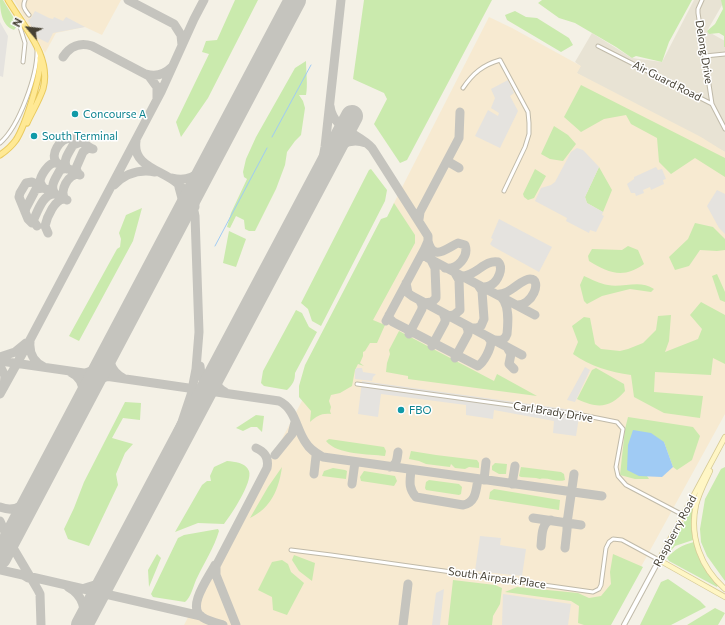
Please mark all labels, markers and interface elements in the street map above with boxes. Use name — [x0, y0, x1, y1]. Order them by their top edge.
north arrow — [8, 8, 48, 48]
text: N — [9, 15, 25, 29]
street label: Delong Drive — [692, 19, 716, 85]
street label: Air Guard Road — [630, 58, 704, 104]
place label: Concourse A — [83, 107, 146, 121]
marker: Concourse A — [70, 109, 80, 119]
place label: South Terminal — [42, 129, 118, 143]
marker: South Terminal — [29, 131, 39, 141]
street label: Carl Brady Drive — [512, 399, 594, 425]
place label: FBO — [409, 403, 431, 417]
marker: FBO — [396, 405, 406, 415]
street label: Raspberry Road — [651, 493, 699, 569]
street label: South Airpark Place — [447, 565, 547, 591]

